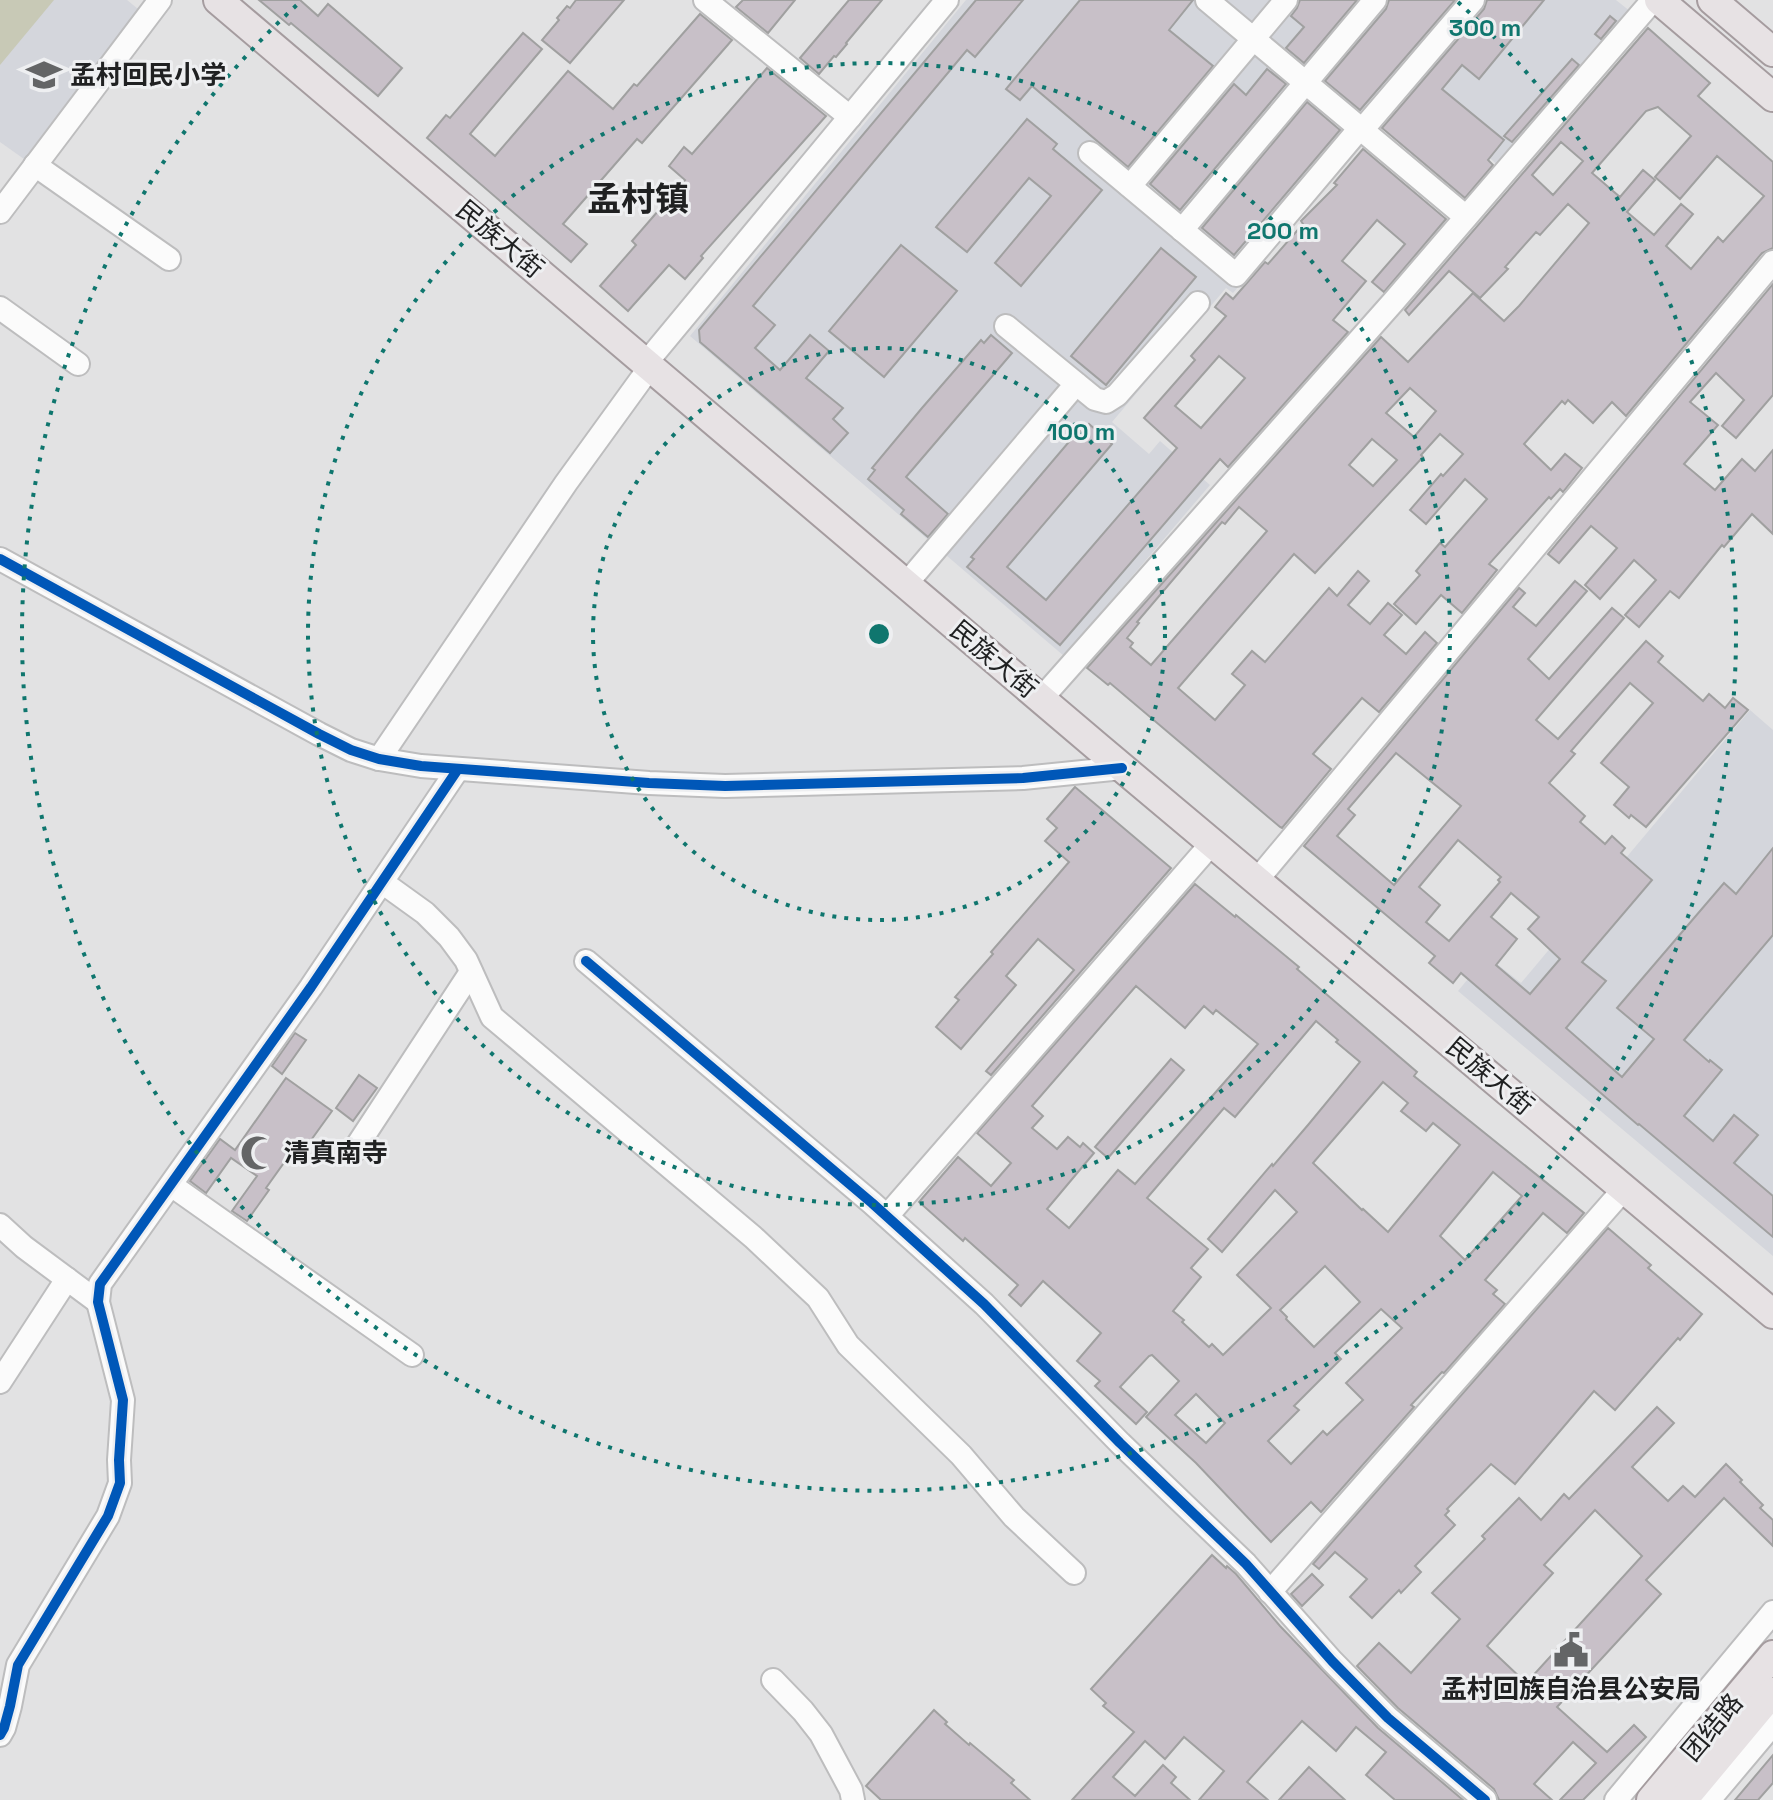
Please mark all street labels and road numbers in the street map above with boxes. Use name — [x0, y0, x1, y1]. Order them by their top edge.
street label: 民族大街 — [449, 193, 551, 285]
street label: 民族大街 — [943, 613, 1045, 705]
street label: 民族大街 — [1439, 1030, 1541, 1122]
street label: 团结路 — [1674, 1686, 1750, 1768]

